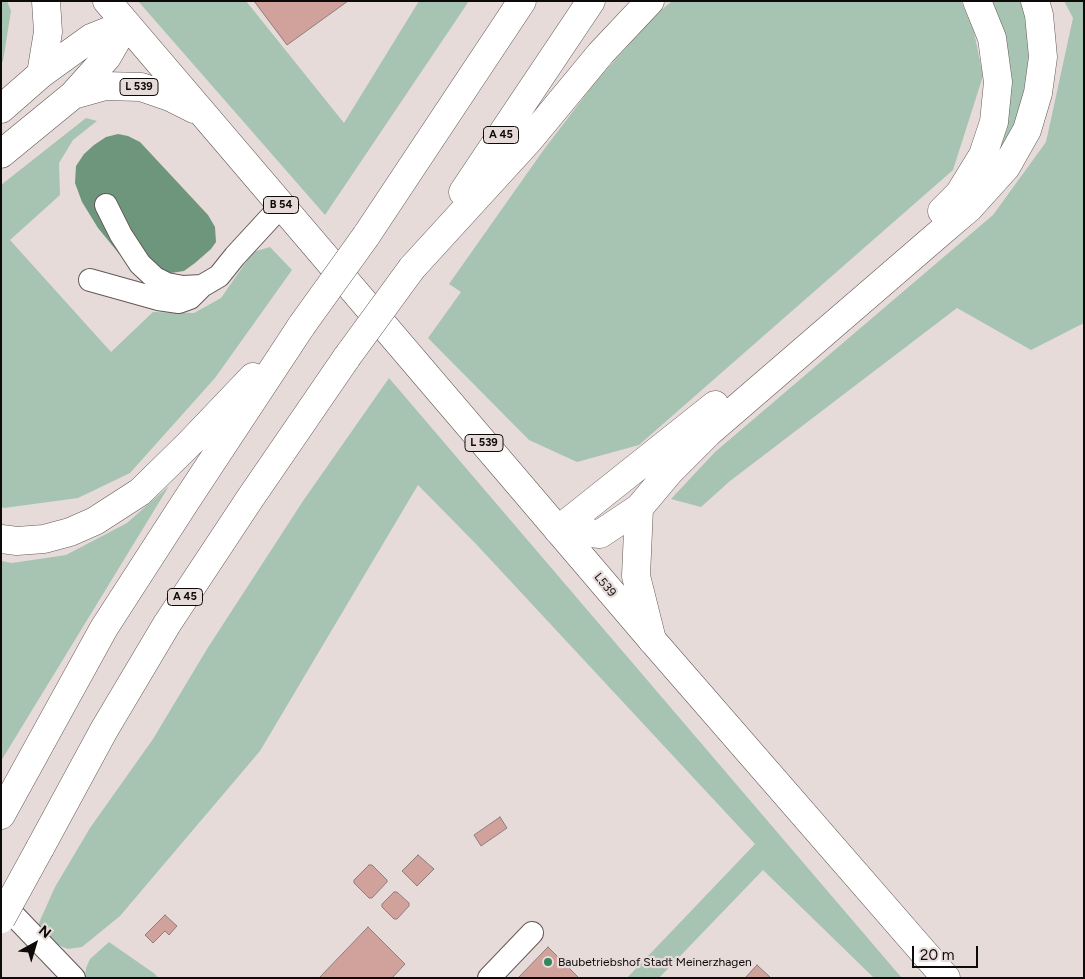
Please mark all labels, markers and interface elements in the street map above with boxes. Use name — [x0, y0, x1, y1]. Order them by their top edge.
road number: L 539 — [120, 78, 158, 95]
road number: A 45 — [484, 126, 518, 144]
road number: B 54 — [264, 196, 298, 214]
road number: L 539 — [465, 434, 503, 452]
street label: L539 — [591, 570, 619, 600]
road number: A 45 — [168, 588, 202, 606]
north arrow — [10, 919, 60, 969]
text: N — [35, 922, 54, 942]
scale bar — [915, 936, 981, 968]
text: 20 m — [920, 946, 954, 964]
place label: Baubetriebshof Stadt Meinerzhagen — [558, 955, 752, 969]
marker: Baubetriebshof Stadt Meinerzhagen — [542, 956, 554, 968]

